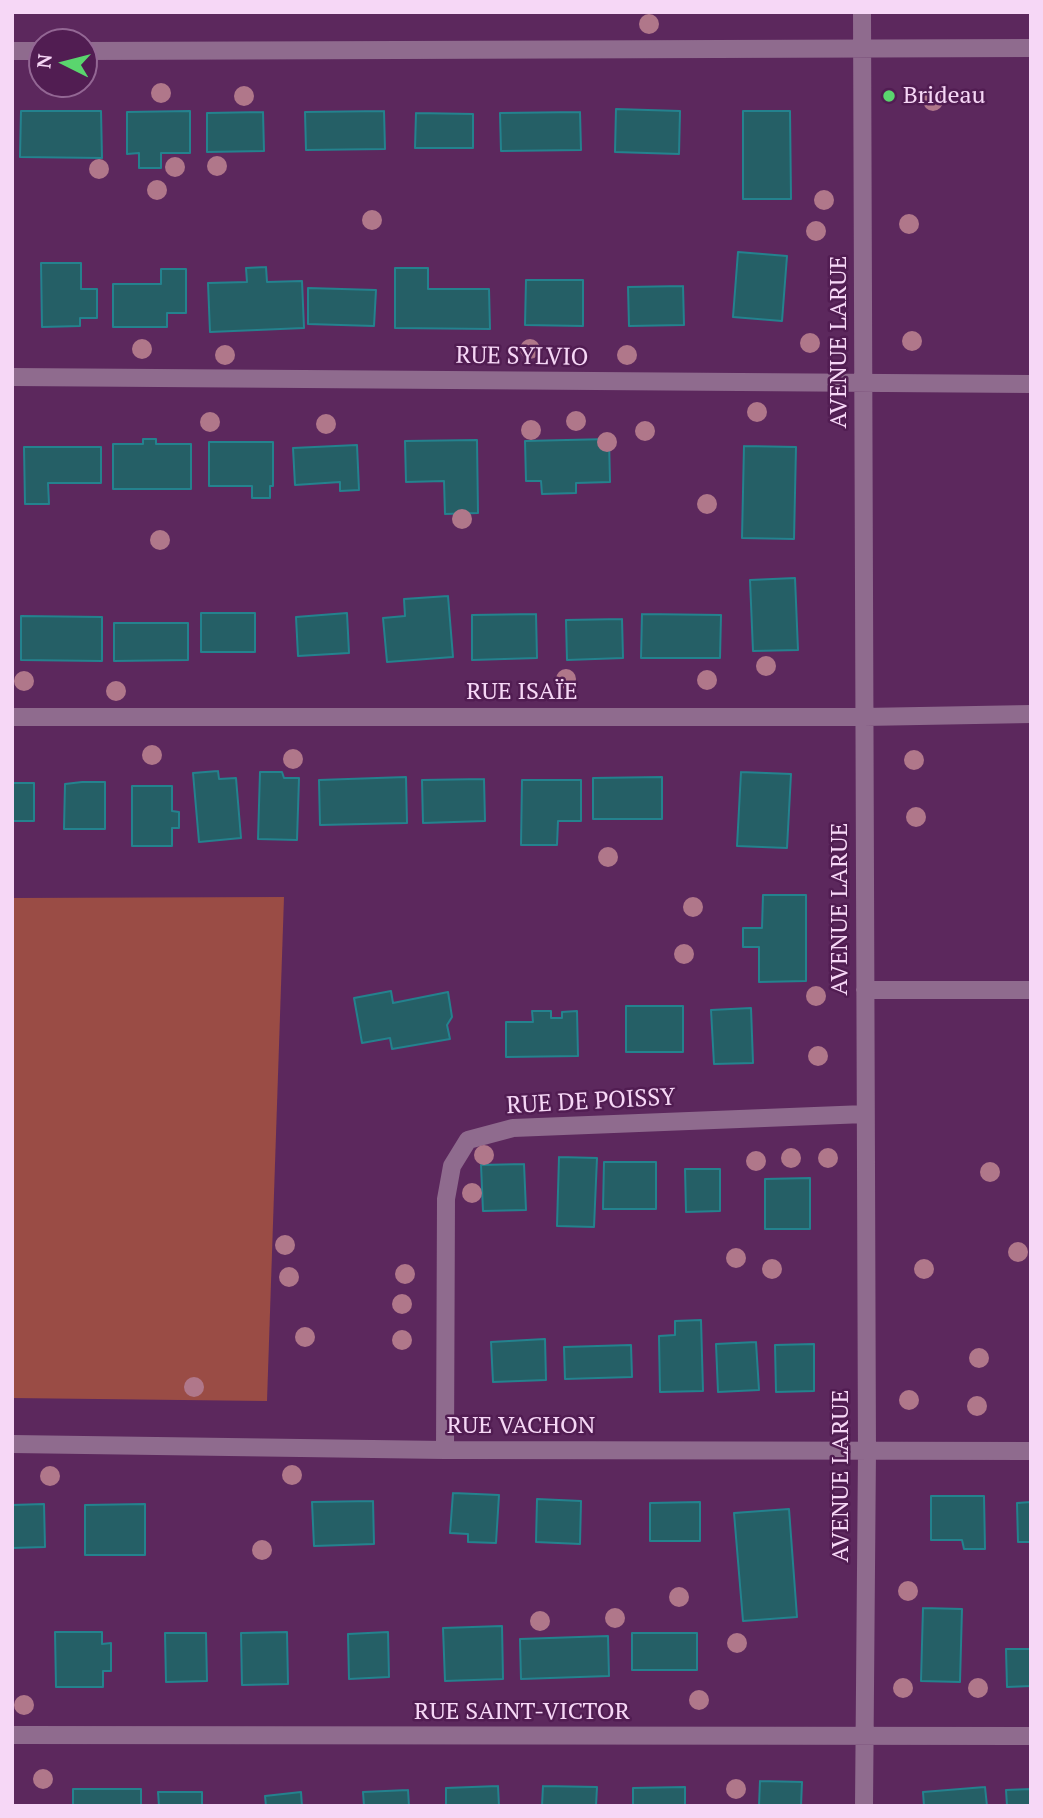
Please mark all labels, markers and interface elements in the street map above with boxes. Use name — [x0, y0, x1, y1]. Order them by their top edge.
north arrow — [28, 28, 98, 98]
text: N — [30, 52, 57, 69]
place label: Brideau — [903, 82, 985, 110]
marker: Brideau — [881, 88, 897, 104]
street label: AVENUE LARUE — [825, 256, 853, 428]
street label: RUE SYLVIO — [455, 341, 589, 373]
street label: RUE ISAÏE — [466, 678, 578, 706]
street label: AVENUE LARUE — [826, 823, 854, 995]
street label: RUE DE POISSY — [506, 1083, 676, 1121]
street label: AVENUE LARUE — [827, 1390, 855, 1562]
street label: RUE VACHON — [447, 1412, 595, 1440]
street label: RUE SAINT-VICTOR — [414, 1698, 630, 1726]

